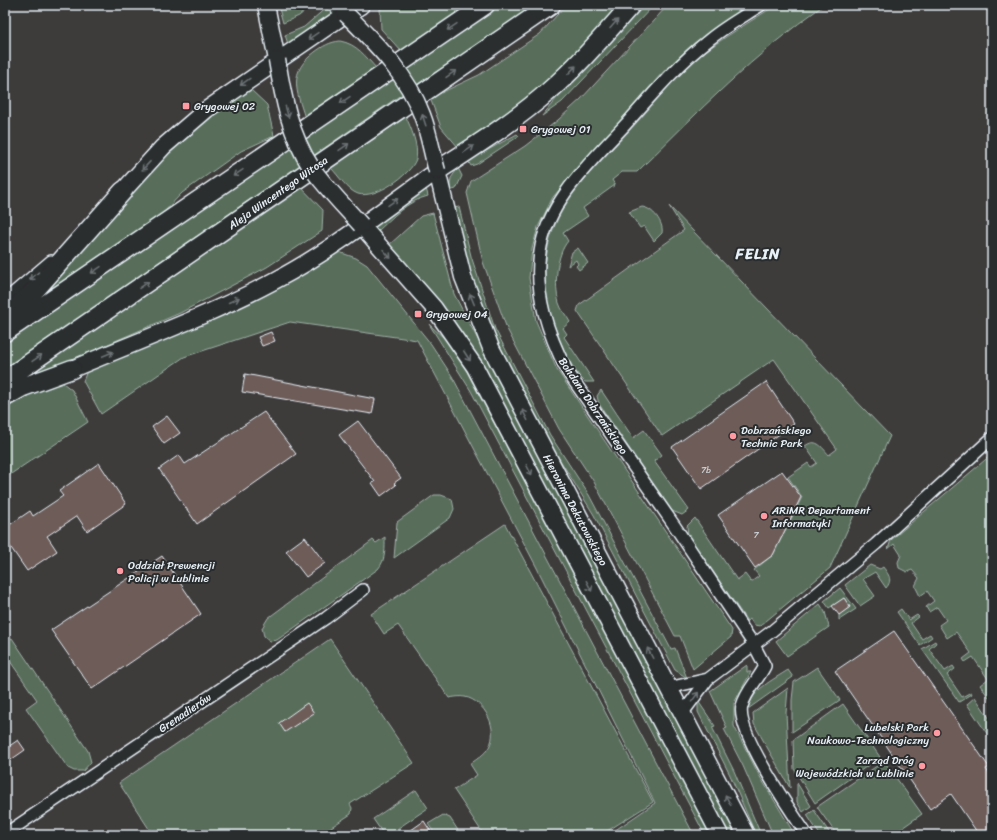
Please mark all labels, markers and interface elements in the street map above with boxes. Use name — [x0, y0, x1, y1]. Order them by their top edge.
one-way arrow — [609, 19, 618, 29]
one-way arrow — [447, 23, 458, 31]
one-way arrow — [308, 32, 319, 40]
one-way arrow — [567, 65, 577, 75]
one-way arrow — [445, 70, 456, 78]
one-way arrow — [239, 78, 250, 86]
one-way arrow — [340, 96, 351, 104]
place label: Grygowej 02 — [194, 97, 256, 116]
marker: Grygowej 02 — [181, 101, 191, 111]
one-way arrow — [284, 106, 291, 119]
one-way arrow — [419, 114, 427, 126]
place label: Grygowej 01 — [531, 120, 591, 139]
marker: Grygowej 01 — [518, 124, 528, 134]
one-way arrow — [338, 143, 349, 151]
one-way arrow — [464, 145, 475, 153]
street label: Aleja Wincentego Witosa — [223, 151, 332, 235]
one-way arrow — [141, 161, 150, 171]
one-way arrow — [232, 169, 243, 178]
one-way arrow — [387, 198, 398, 206]
district label: FELIN — [735, 241, 780, 267]
one-way arrow — [382, 249, 392, 259]
one-way arrow — [90, 266, 101, 274]
one-way arrow — [30, 271, 40, 280]
one-way arrow — [138, 281, 149, 289]
one-way arrow — [467, 294, 475, 306]
one-way arrow — [227, 296, 239, 303]
place label: Grygowej 04 — [426, 305, 488, 324]
marker: Grygowej 04 — [413, 309, 423, 319]
one-way arrow — [102, 349, 114, 357]
one-way arrow — [464, 350, 472, 362]
street label: Bohdana Dobrzańskiego — [553, 353, 633, 459]
one-way arrow — [31, 354, 42, 362]
one-way arrow — [520, 409, 528, 421]
place label: Dobrzańskiego Technic Park — [741, 421, 812, 453]
marker: Dobrzańskiego Technic Park — [728, 431, 738, 441]
street label: Hieronima Dekutowskiego — [537, 451, 613, 570]
house number: 7b — [701, 462, 711, 478]
one-way arrow — [526, 464, 533, 476]
place label: ARiMR Departament Informatyki — [771, 501, 871, 533]
marker: ARiMR Departament Informatyki — [759, 511, 769, 521]
house number: 7 — [753, 527, 759, 543]
place label: Oddział Prewencji Policji w Lublinie — [128, 556, 216, 588]
marker: Oddział Prewencji Policji w Lublinie — [115, 566, 125, 576]
one-way arrow — [586, 579, 593, 591]
one-way arrow — [646, 648, 653, 660]
street label: Grenadierów — [155, 688, 216, 738]
one-way arrow — [691, 691, 699, 702]
place label: Lubelski Park Naukowo-Technologiczny — [807, 718, 929, 750]
marker: Lubelski Park Naukowo-Technologiczny — [932, 728, 942, 738]
place label: Zarząd Dróg Wojewódzkich w Lublinie — [795, 751, 914, 783]
marker: Zarząd Dróg Wojewódzkich w Lublinie — [917, 761, 927, 771]
one-way arrow — [723, 794, 731, 806]

